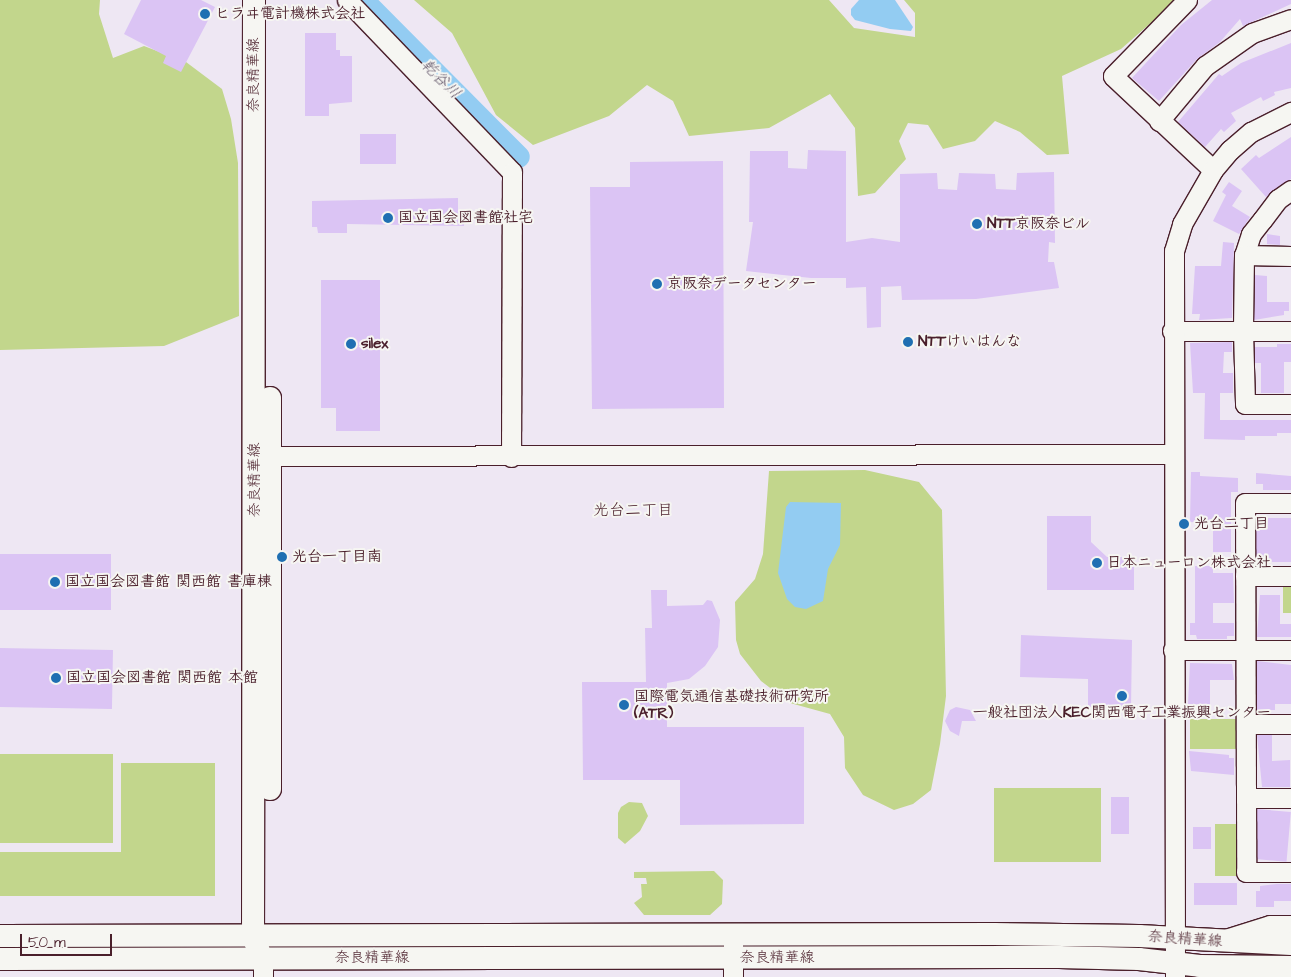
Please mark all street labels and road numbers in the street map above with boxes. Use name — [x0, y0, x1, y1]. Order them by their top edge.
street label: 奈良精華線 — [245, 38, 263, 112]
street label: 奈良精華線 — [246, 443, 264, 517]
street label: 奈良精華線 — [1147, 927, 1223, 951]
street label: 奈良精華線 — [335, 949, 409, 967]
street label: 奈良精華線 — [740, 949, 814, 967]

